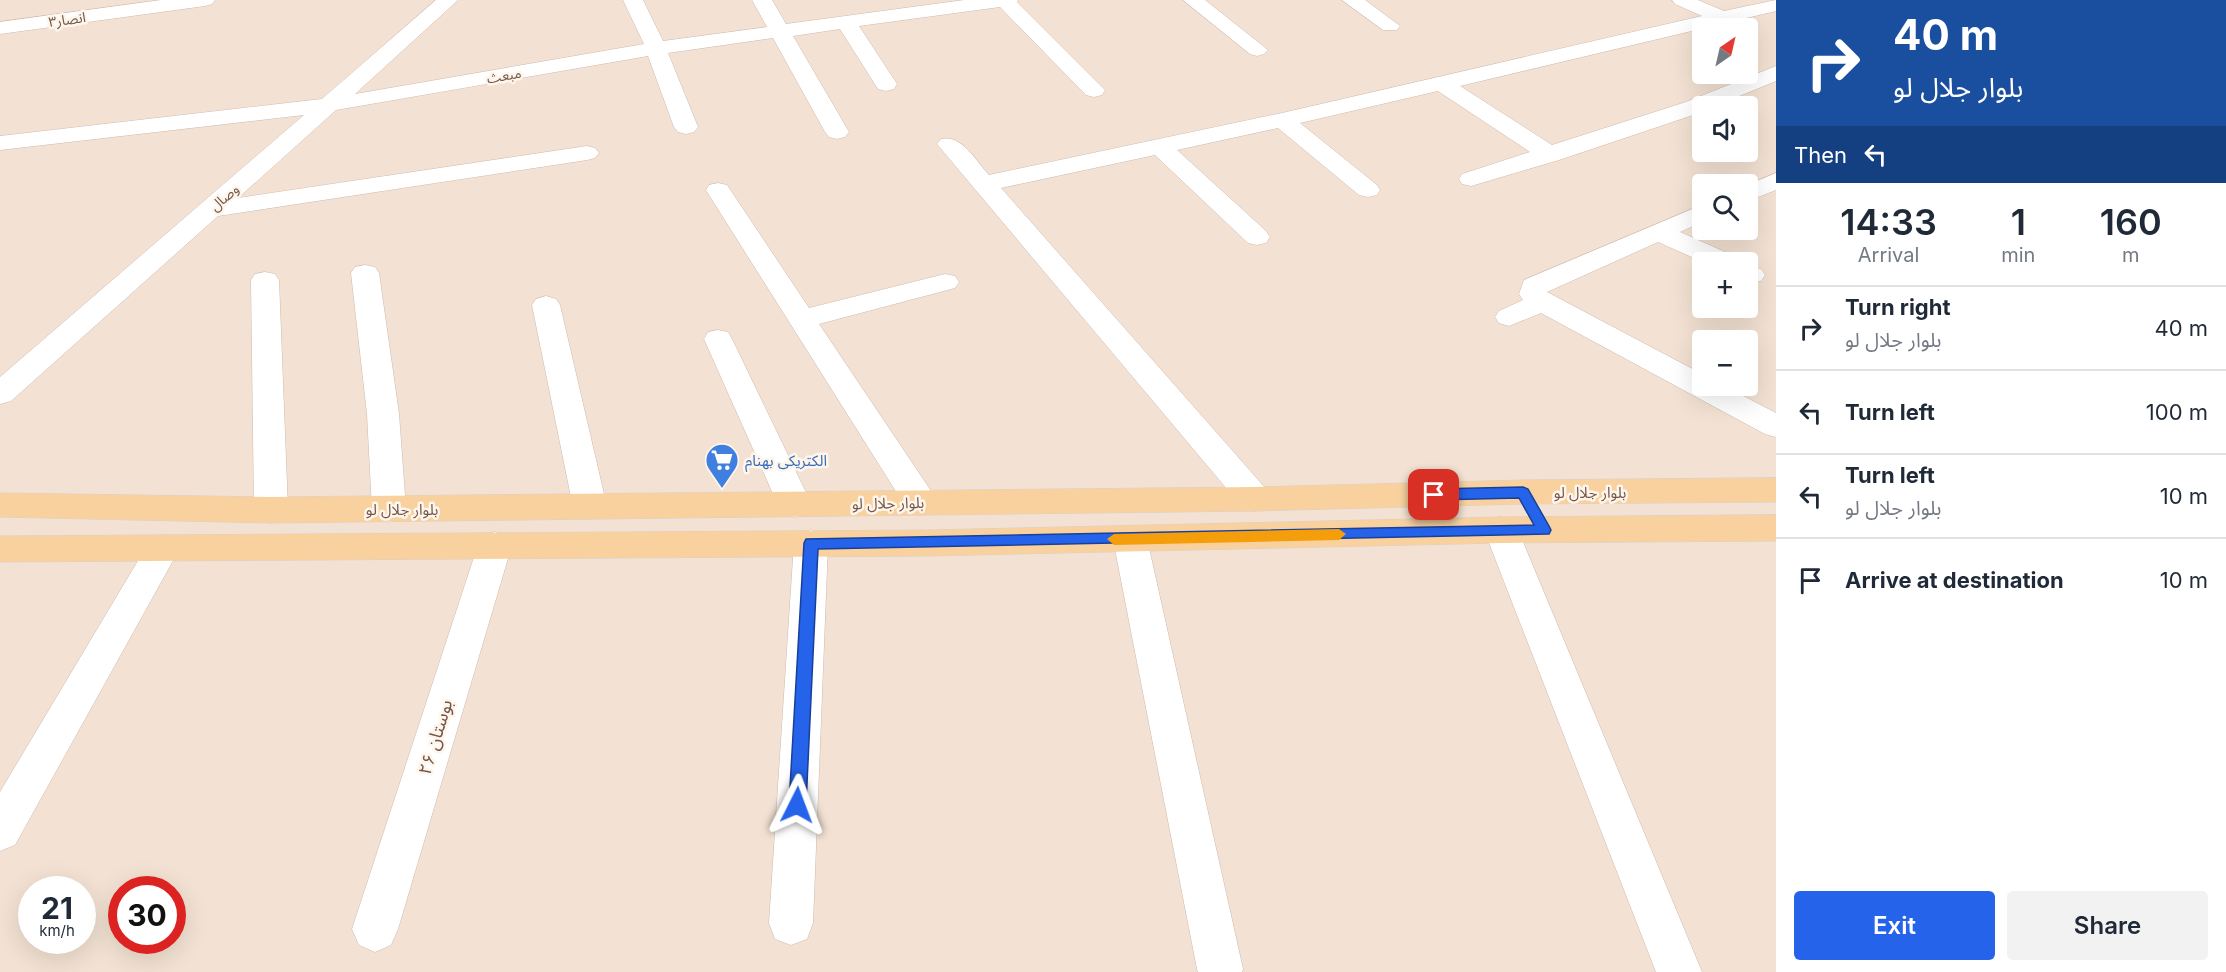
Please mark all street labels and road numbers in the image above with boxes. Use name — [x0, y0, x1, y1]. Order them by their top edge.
street label: انصار۳ — [47, 8, 87, 31]
street label: مبعث — [485, 64, 523, 86]
street label: وصال — [206, 180, 243, 215]
street label: بلوار جلال لو — [1554, 483, 1626, 502]
street label: بلوار جلال لو — [852, 493, 924, 513]
street label: بلوار جلال لو — [366, 500, 438, 519]
street label: بوستان ۲۶ — [414, 697, 457, 777]

